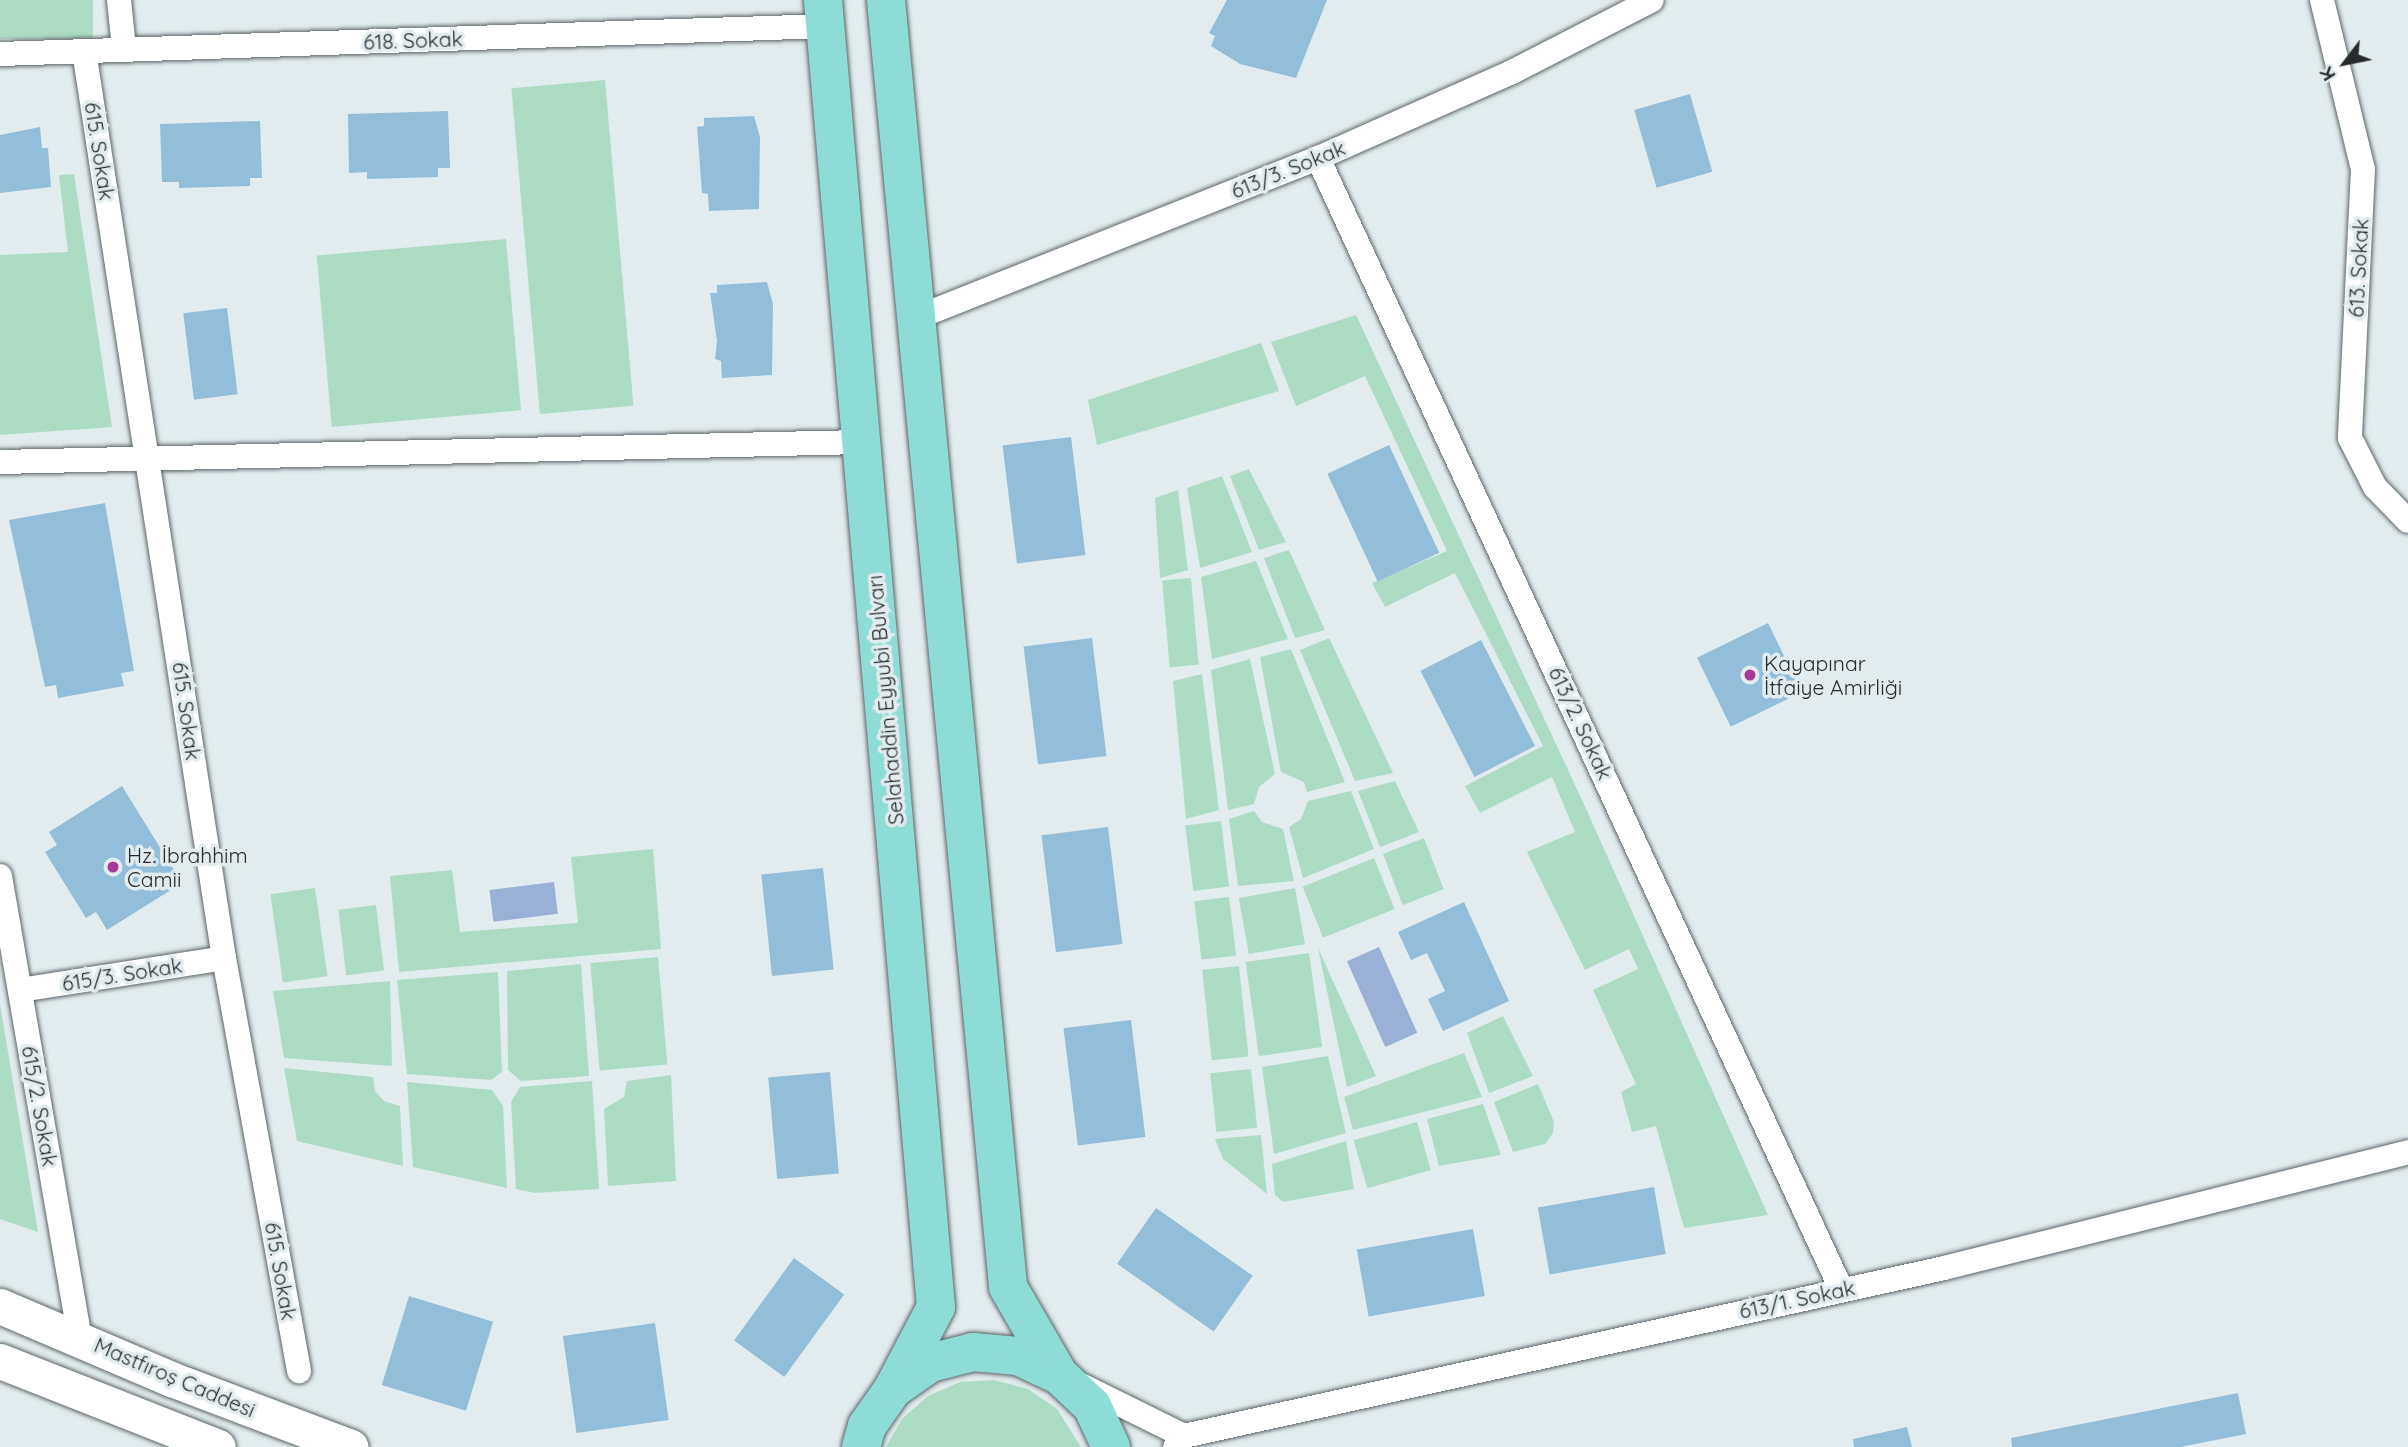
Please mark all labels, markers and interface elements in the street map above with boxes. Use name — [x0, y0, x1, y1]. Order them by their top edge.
street label: 618. Sokak — [363, 26, 463, 54]
north arrow — [2310, 28, 2380, 98]
text: K — [2314, 62, 2341, 86]
street label: 615. Sokak — [80, 100, 120, 202]
street label: 613/3. Sokak — [1227, 135, 1349, 203]
street label: 613. Sokak — [2343, 218, 2373, 318]
street label: Selahaddin Eyyubi Bulvarı — [862, 574, 908, 826]
place label: Kayapınar İtfaiye Amirliği — [1764, 650, 1902, 700]
street label: 615. Sokak — [168, 660, 206, 762]
street label: 613/2. Sokak — [1544, 663, 1618, 783]
marker: Kayapınar İtfaiye Amirliği — [1742, 667, 1758, 683]
place label: Hz. İbrahhim Camii — [127, 842, 248, 892]
marker: Hz. İbrahhim Camii — [105, 859, 121, 875]
street label: 615/3. Sokak — [60, 952, 184, 996]
street label: 615/2. Sokak — [17, 1044, 63, 1168]
street label: 615. Sokak — [260, 1220, 302, 1322]
street label: 613/1. Sokak — [1737, 1274, 1857, 1324]
street label: Mastfıroş Caddesi — [91, 1332, 259, 1422]

